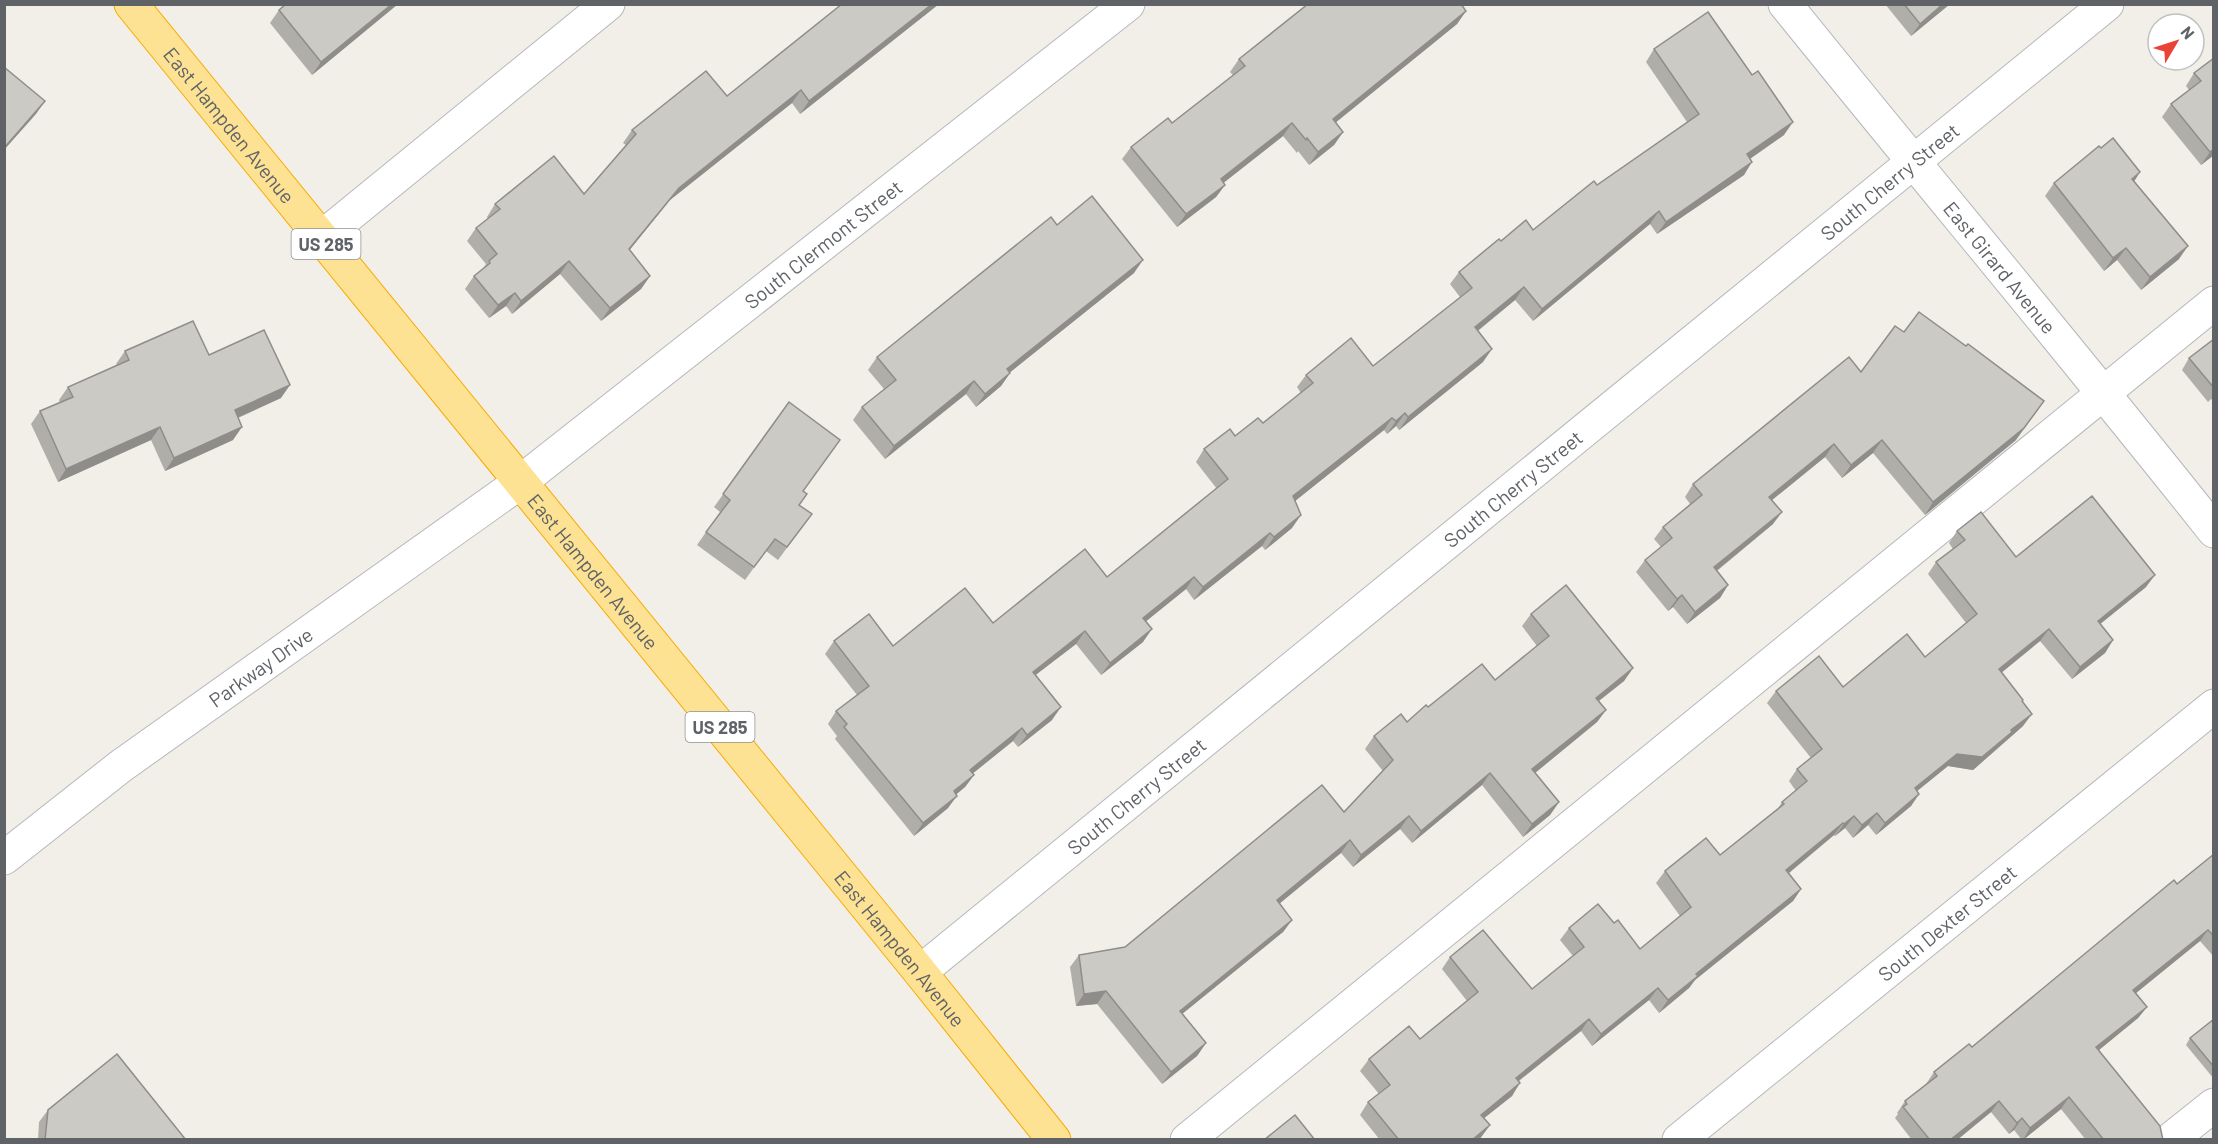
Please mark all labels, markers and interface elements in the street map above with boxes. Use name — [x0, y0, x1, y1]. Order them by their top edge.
north arrow — [2146, 12, 2206, 72]
text: N — [2177, 22, 2199, 42]
street label: East Hampden Avenue — [159, 42, 300, 208]
street label: South Cherry Street — [1815, 118, 1964, 245]
street label: South Clermont Street — [739, 174, 907, 313]
street label: East Girard Avenue — [1939, 196, 2061, 338]
road number: US 285 — [292, 229, 360, 259]
street label: South Cherry Street — [1439, 425, 1587, 552]
street label: East Hampden Avenue — [523, 489, 664, 654]
street label: Parkway Drive — [204, 622, 317, 712]
road number: US 285 — [686, 712, 754, 742]
street label: South Cherry Street — [1062, 732, 1210, 859]
street label: South Dexter Street — [1873, 859, 2021, 986]
street label: East Hampden Avenue — [830, 865, 971, 1031]

